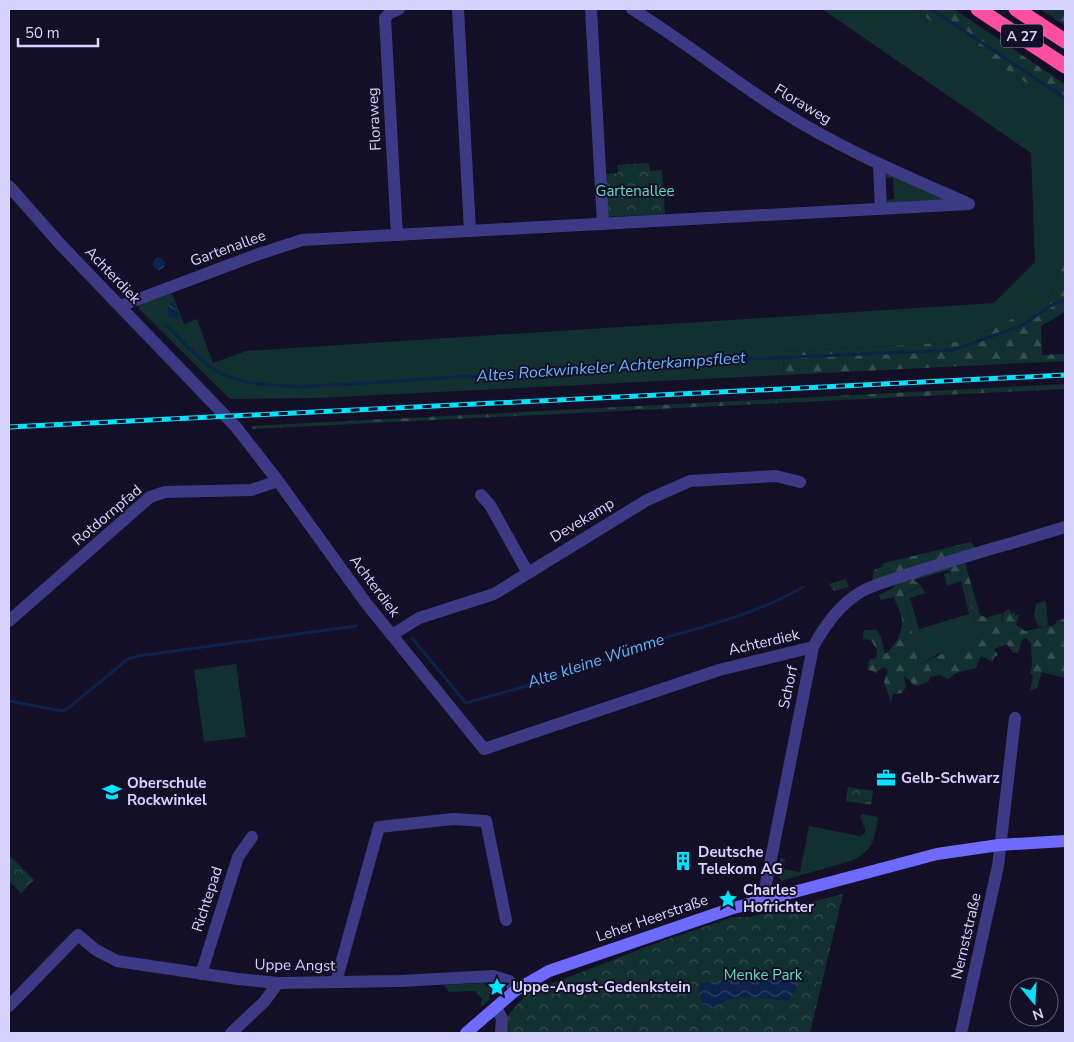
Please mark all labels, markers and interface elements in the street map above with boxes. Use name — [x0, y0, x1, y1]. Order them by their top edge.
scale bar — [18, 15, 98, 47]
text: 50 m — [25, 23, 60, 43]
road number: A 27 — [1001, 24, 1043, 48]
street label: Floraweg — [771, 79, 835, 129]
street label: Floraweg — [362, 87, 386, 151]
park label: Gartenallee — [596, 181, 675, 201]
street label: Gartenallee — [187, 225, 269, 271]
street label: Achterdiek — [81, 242, 146, 308]
water label: Altes Rockwinkeler Achterkampsfleet — [475, 347, 747, 387]
street label: Rotdornpfad — [68, 480, 146, 550]
street label: Devekamp — [546, 493, 618, 547]
street label: Achterdiek — [345, 551, 405, 621]
street label: Achterdiek — [726, 624, 802, 660]
water label: Alte kleine Wümme — [524, 628, 668, 694]
street label: Schorf — [774, 663, 803, 710]
office icon: Gelb-Schwarz — [875, 767, 897, 789]
place label: Gelb-Schwarz — [901, 768, 1000, 788]
place label: Oberschule Rockwinkel — [127, 773, 207, 810]
school or university icon: Oberschule Rockwinkel — [101, 781, 123, 803]
place label: Deutsche Telekom AG — [698, 842, 783, 879]
building icon: Deutsche Telekom AG — [672, 850, 694, 872]
street label: Richtepad — [187, 864, 227, 934]
place label: Charles Hofrichter — [743, 880, 814, 917]
place icon: Charles Hofrichter — [717, 888, 739, 910]
street label: Leher Heerstraße — [593, 889, 711, 947]
street label: Nernststraße — [946, 891, 986, 981]
street label: Uppe Angst — [254, 954, 336, 976]
park label: Menke Park — [724, 965, 803, 985]
place icon: Uppe-Angst-Gedenkstein — [486, 976, 508, 998]
place label: Uppe-Angst-Gedenkstein — [512, 977, 691, 997]
north arrow — [1009, 977, 1059, 1027]
text: N — [1030, 1003, 1046, 1025]

